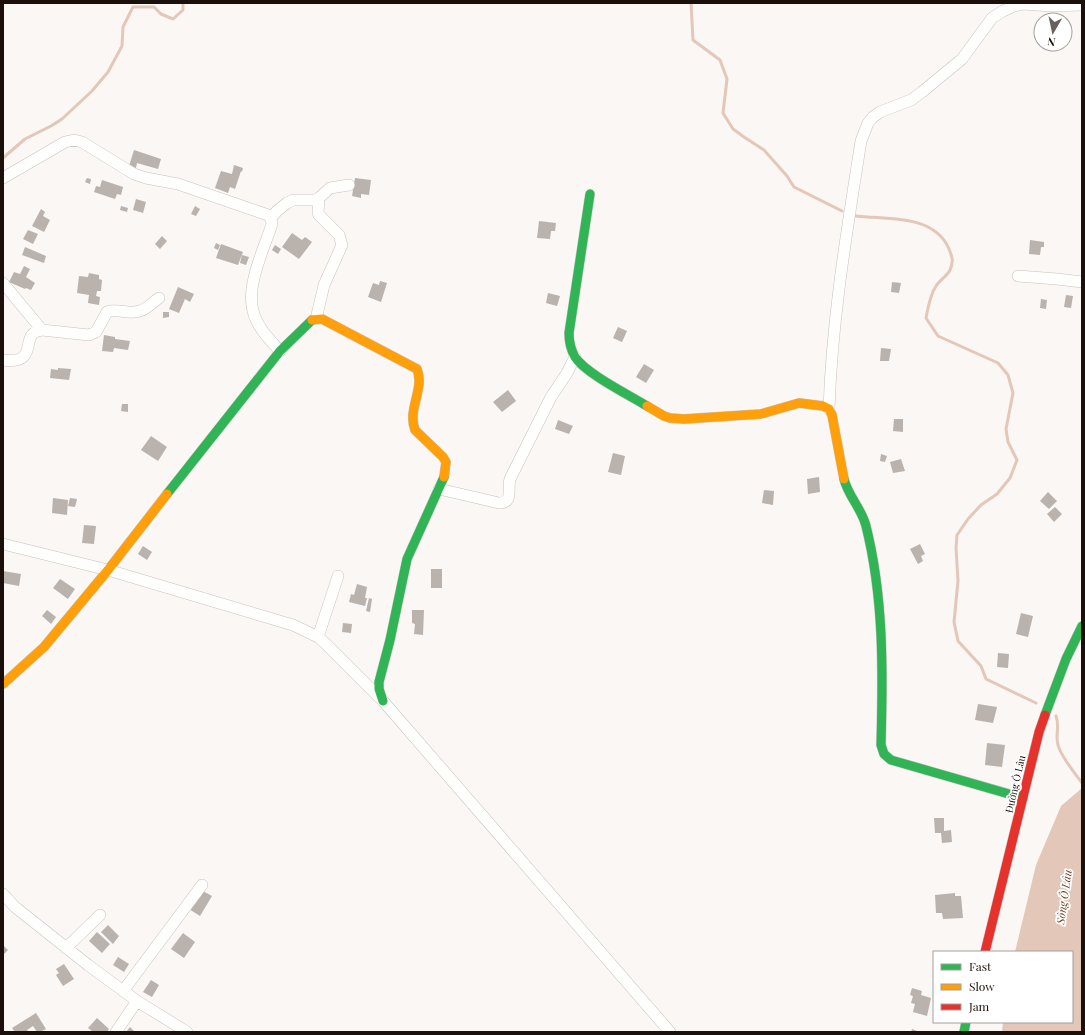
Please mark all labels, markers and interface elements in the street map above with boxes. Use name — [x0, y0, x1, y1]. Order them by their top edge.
north arrow — [1033, 12, 1073, 52]
text: N — [1046, 34, 1056, 50]
street label: Đường Ô Lâu — [1002, 754, 1028, 814]
water label: Sông Ô Lâu — [1052, 869, 1075, 926]
legend — [933, 951, 1073, 1023]
text: Fast — [969, 958, 992, 974]
text: Slow — [969, 978, 995, 994]
text: Jam — [968, 998, 990, 1014]

